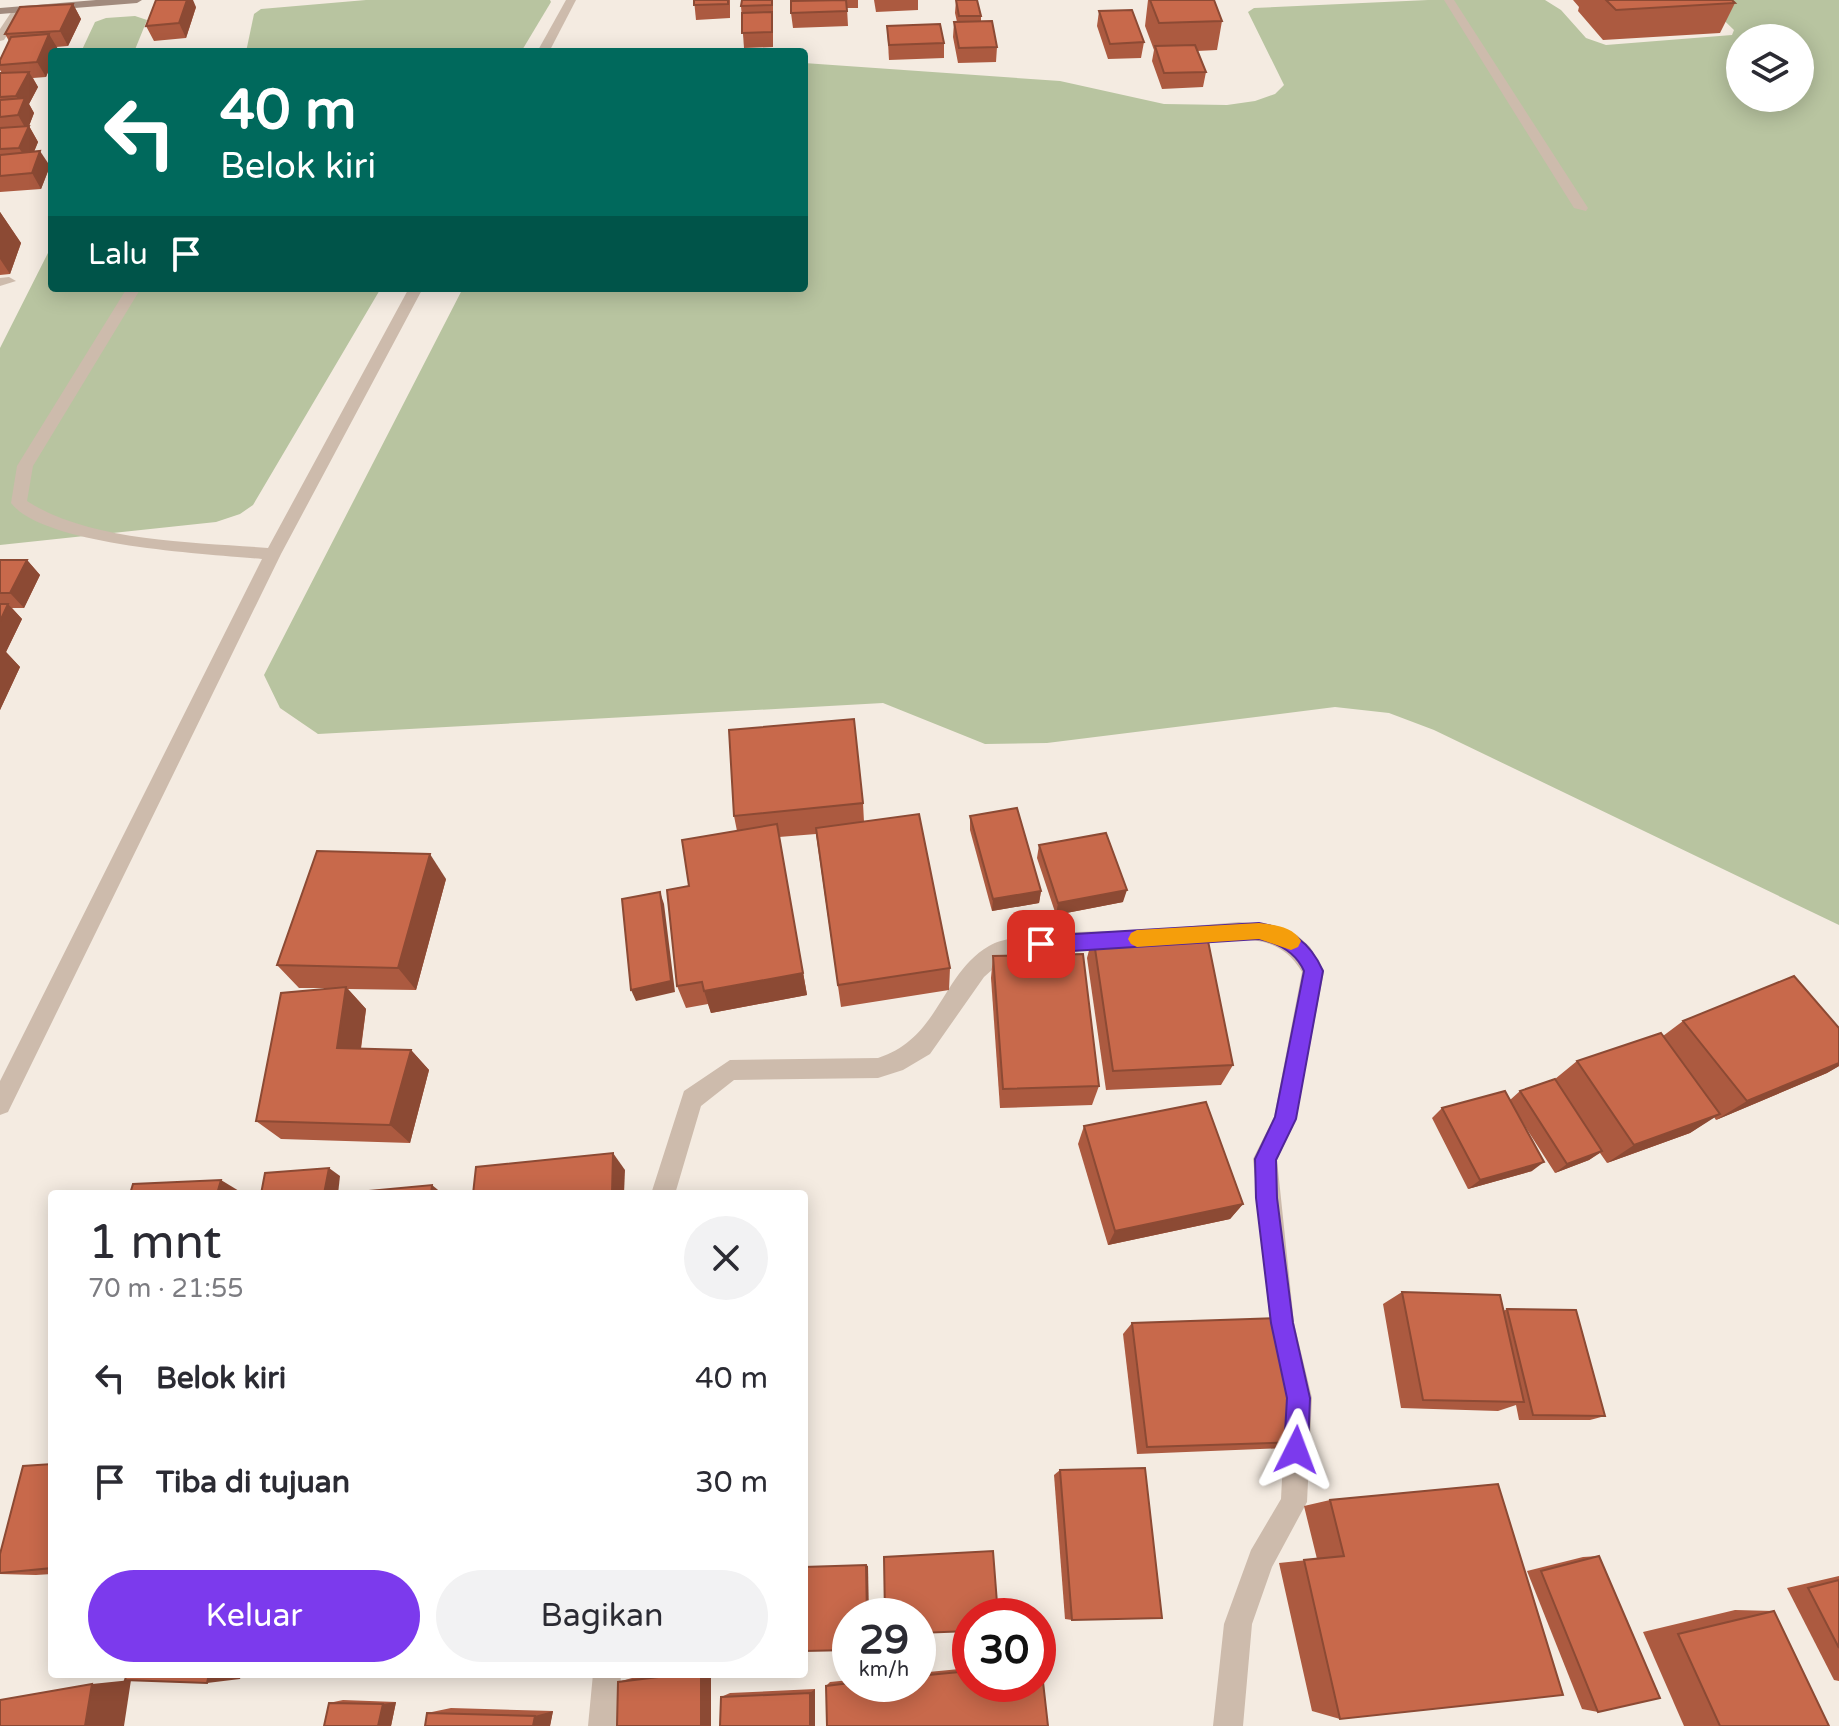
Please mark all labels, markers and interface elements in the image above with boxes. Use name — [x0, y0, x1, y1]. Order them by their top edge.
map controls — [1726, 24, 1814, 112]
button: layers — [1726, 24, 1814, 112]
text: 40 m — [220, 77, 356, 144]
icon: left — [88, 80, 192, 184]
text: Belok kiri — [220, 145, 376, 188]
icon: arrive — [164, 232, 208, 276]
text: Lalu — [88, 236, 148, 273]
pin — [1007, 910, 1075, 978]
icon: arrive — [1019, 922, 1063, 966]
text: 1 mnt — [88, 1214, 222, 1272]
button: close — [684, 1216, 768, 1300]
text: 70 m · 21:55 — [88, 1273, 244, 1304]
icon: left — [88, 1356, 132, 1400]
text: Belok kiri — [156, 1360, 286, 1397]
text: 40 m — [695, 1360, 768, 1397]
position arrow — [1254, 1408, 1338, 1492]
icon: arrive — [88, 1460, 132, 1504]
text: Tiba di tujuan — [156, 1464, 350, 1501]
text: 30 m — [695, 1464, 768, 1501]
button: Keluar — [88, 1570, 420, 1662]
button: Bagikan — [436, 1570, 768, 1662]
speed limit sign: 30 — [952, 1598, 1056, 1702]
text: 29 — [859, 1616, 909, 1664]
text: km/h — [859, 1658, 909, 1682]

